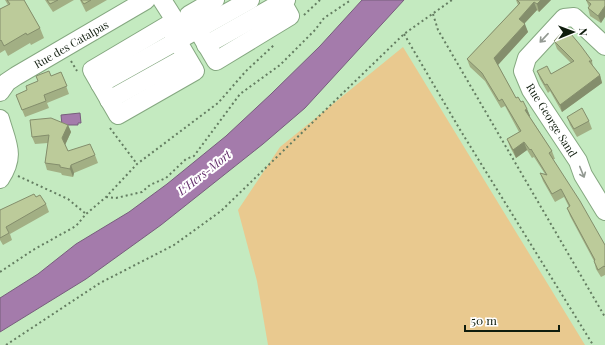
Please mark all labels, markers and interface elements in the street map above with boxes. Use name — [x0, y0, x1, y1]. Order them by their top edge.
north arrow — [553, 12, 593, 52]
street label: Rue des Catalpas — [31, 17, 111, 71]
text: N — [576, 28, 591, 36]
one-way arrow — [540, 33, 549, 44]
street label: Rue George Sand — [523, 80, 581, 160]
water label: L'Hers-Mort — [173, 145, 235, 199]
one-way arrow — [579, 166, 587, 178]
scale bar — [465, 307, 559, 333]
text: 50 m — [471, 312, 497, 328]

